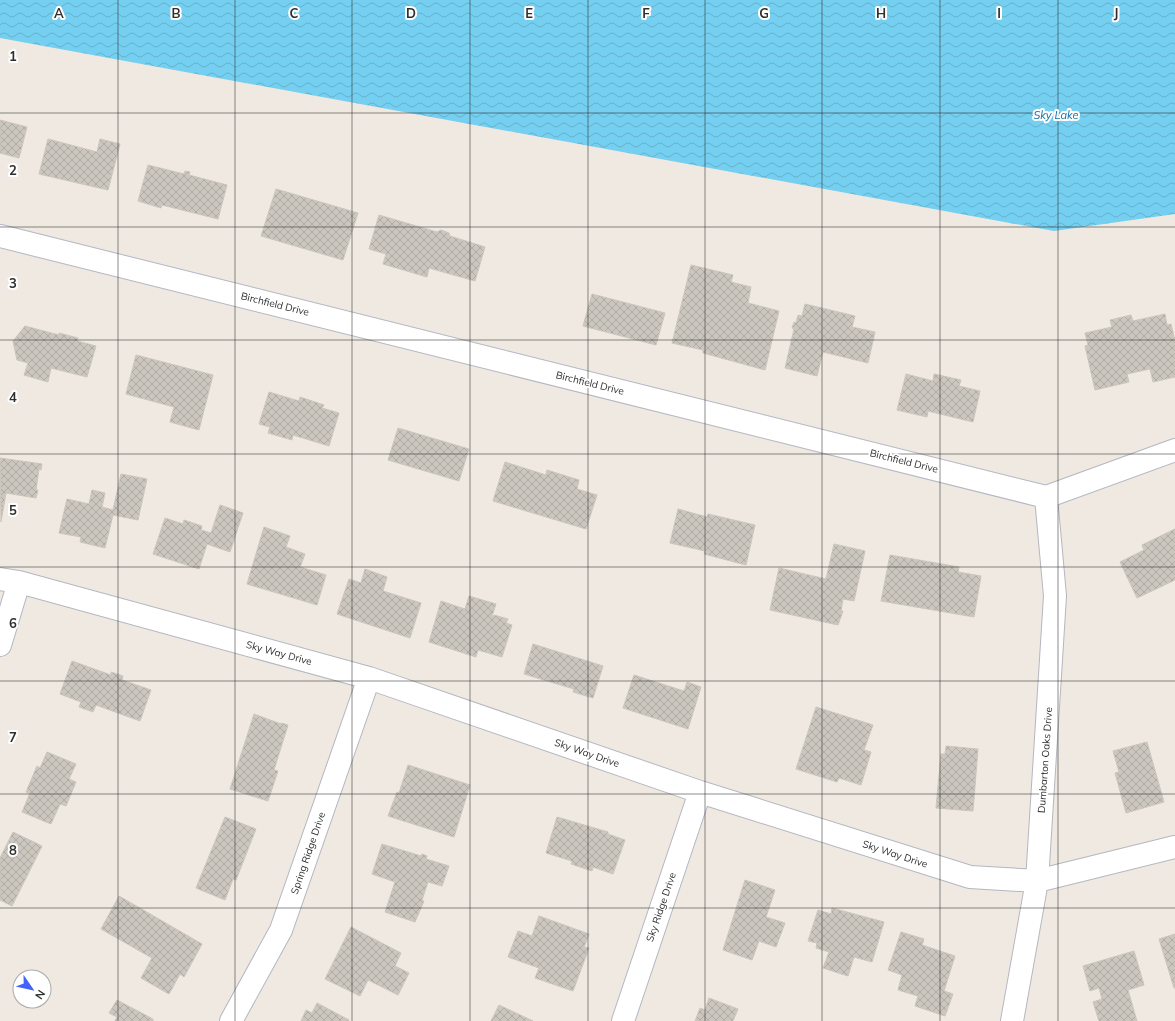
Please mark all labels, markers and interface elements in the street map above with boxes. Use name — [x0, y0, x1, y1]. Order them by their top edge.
text: A — [54, 5, 64, 21]
text: B — [172, 5, 181, 21]
text: C — [290, 5, 299, 21]
text: D — [406, 5, 416, 21]
text: E — [525, 5, 533, 21]
text: F — [642, 5, 650, 21]
text: G — [759, 5, 769, 21]
text: H — [876, 5, 886, 21]
text: I — [997, 5, 1001, 21]
text: J — [1114, 5, 1118, 21]
text: 1 — [9, 48, 17, 64]
water label: Sky Lake — [1033, 108, 1079, 122]
text: 2 — [9, 162, 17, 178]
text: 3 — [9, 275, 17, 291]
street label: Birchfield Drive — [240, 289, 310, 319]
street label: Birchfield Drive — [555, 368, 625, 398]
text: 4 — [9, 389, 17, 405]
street label: Birchfield Drive — [869, 446, 939, 476]
text: 5 — [9, 502, 17, 518]
text: 6 — [9, 615, 17, 631]
street label: Sky Way Drive — [245, 638, 313, 668]
street label: Dumbarton Oaks Drive — [1035, 707, 1055, 813]
text: 7 — [9, 729, 17, 745]
street label: Sky Way Drive — [553, 736, 621, 770]
street label: Spring Ridge Drive — [288, 810, 328, 896]
street label: Sky Way Drive — [861, 837, 929, 871]
text: 8 — [9, 842, 17, 858]
street label: Sky Ridge Drive — [643, 871, 679, 943]
north arrow — [12, 969, 52, 1009]
text: N — [32, 987, 48, 1002]

